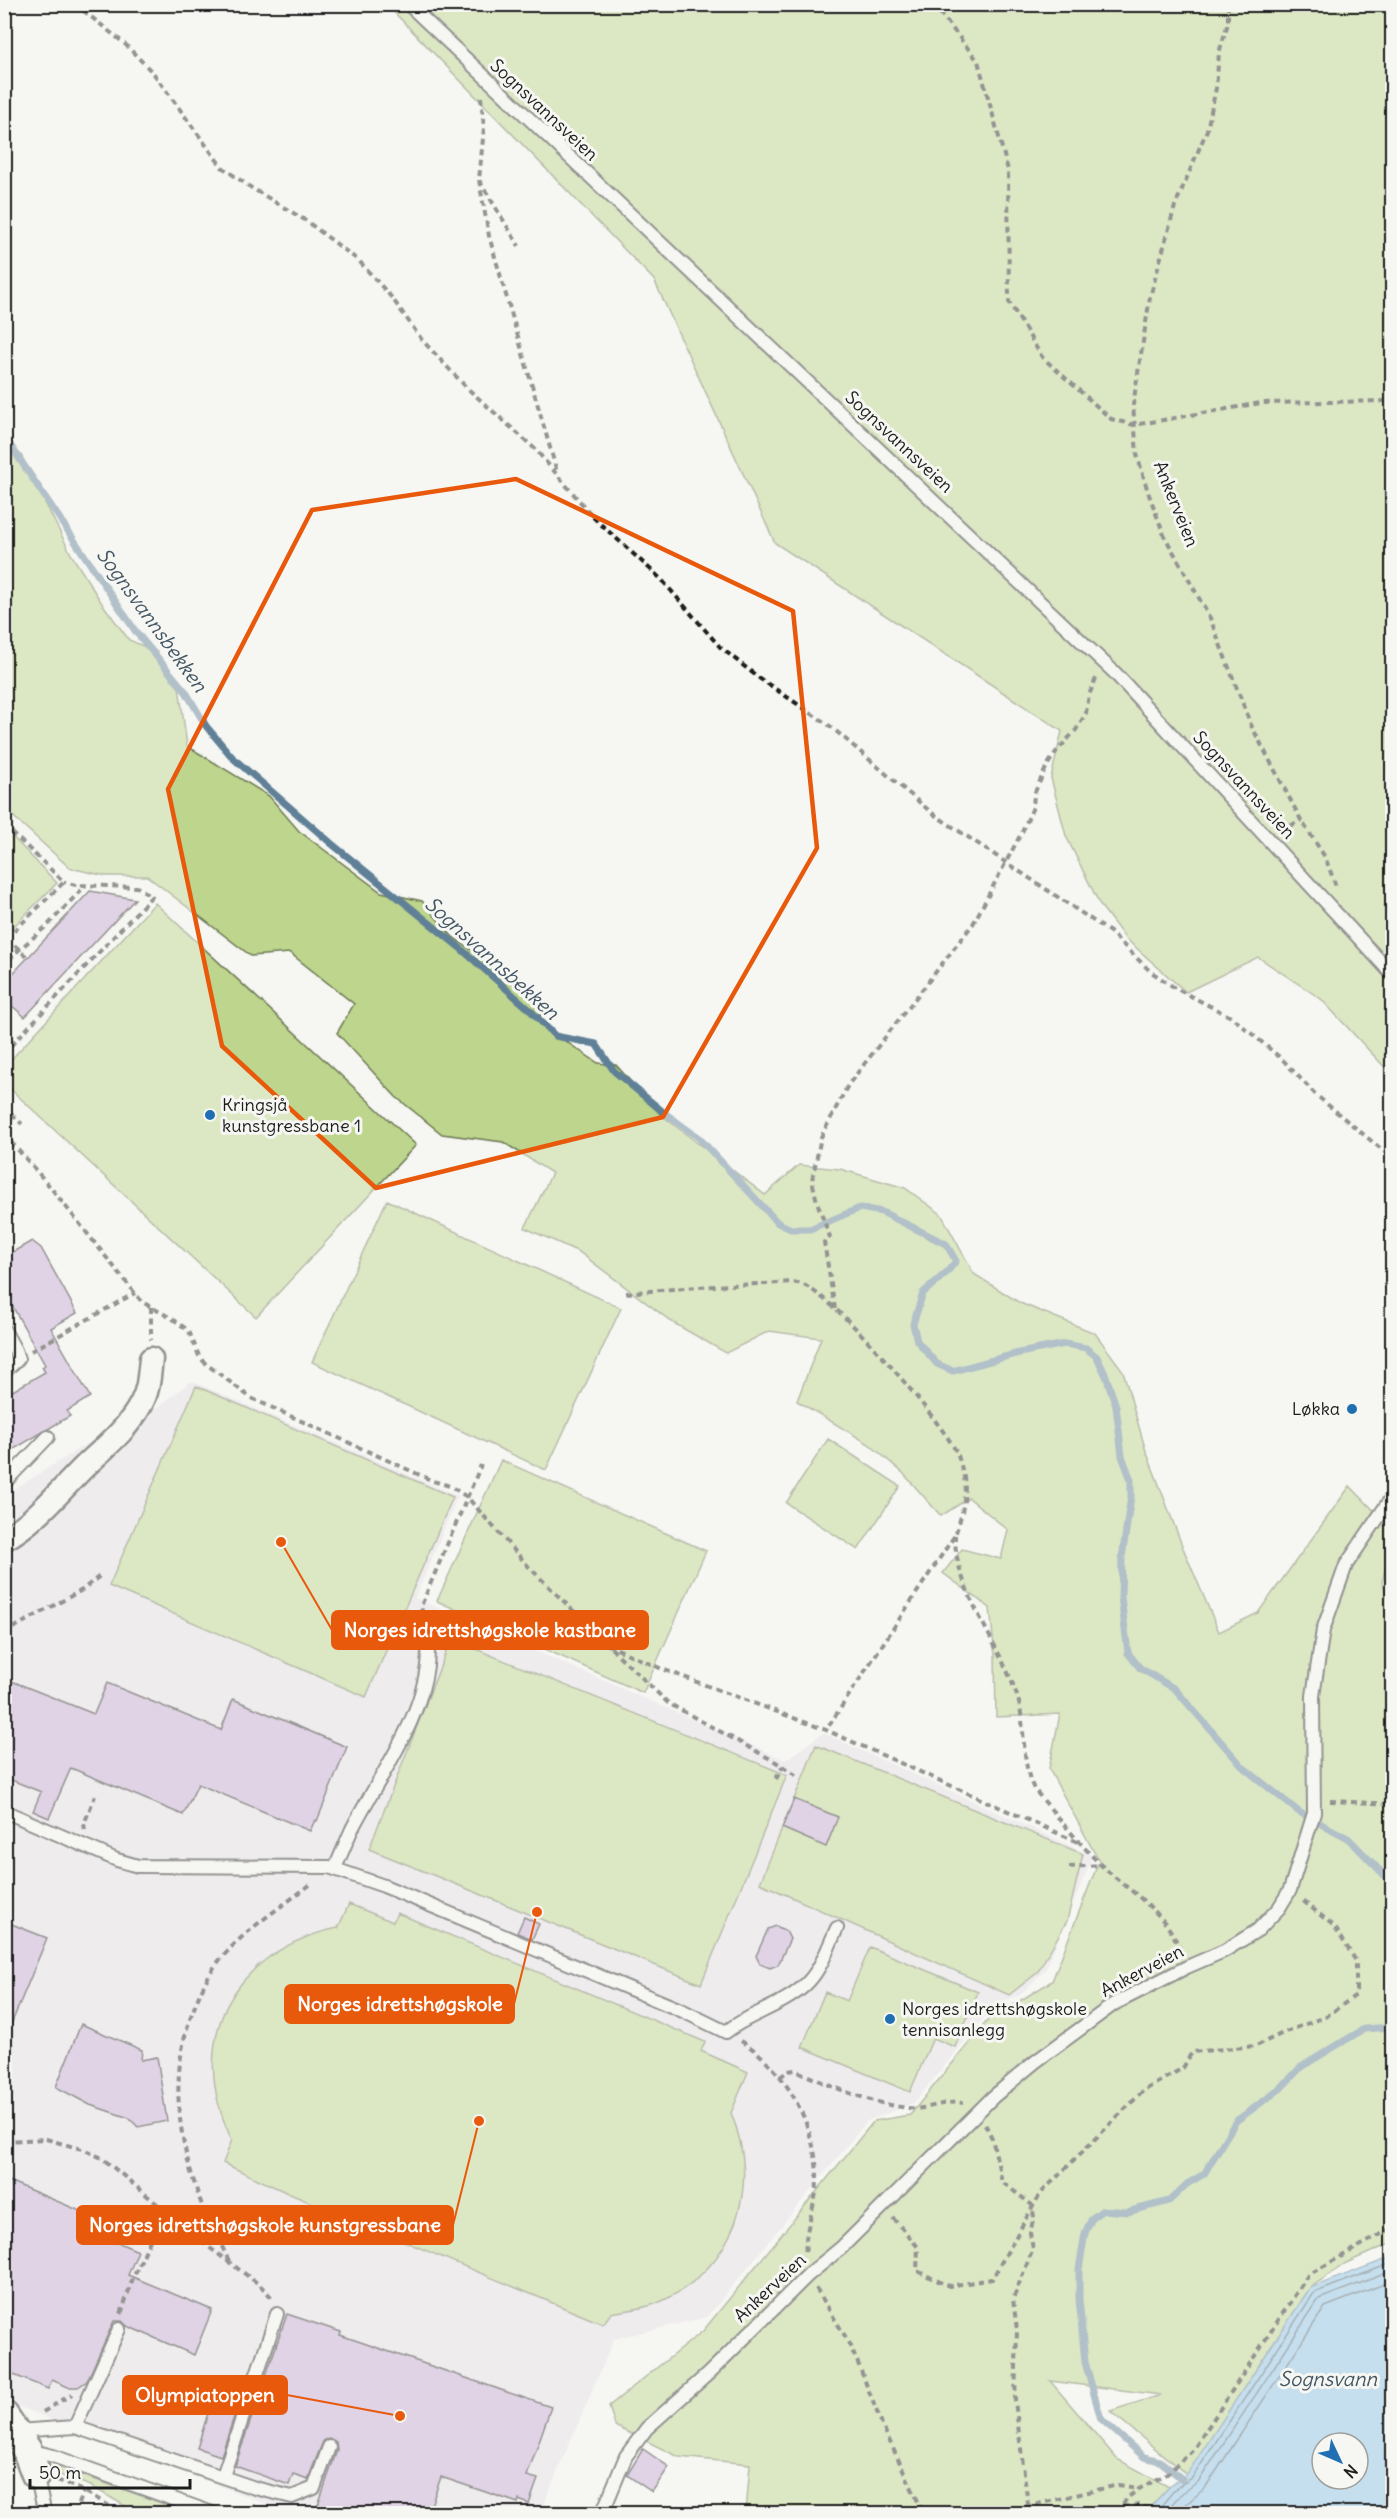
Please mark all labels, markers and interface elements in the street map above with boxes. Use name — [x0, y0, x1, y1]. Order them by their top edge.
street label: Sognsvannsveien — [486, 54, 603, 166]
street label: Sognsvannsveien — [841, 386, 958, 498]
street label: Ankerveien — [1149, 457, 1204, 550]
water label: Sognsvannsbekken — [92, 543, 213, 697]
street label: Sognsvannsveien — [1188, 726, 1300, 843]
water label: Sognsvannsbekken — [420, 891, 565, 1025]
place label: Kringsjå kunstgressbane 1 — [222, 1093, 361, 1137]
marker: Kringsjå kunstgressbane 1 — [203, 1108, 217, 1122]
place label: Løkka — [1292, 1397, 1340, 1420]
marker: Løkka — [1345, 1402, 1359, 1416]
callout: Norges idrettshøgskole kastbane — [332, 1611, 648, 1649]
text: Norges idrettshøgskole kastbane — [344, 1617, 636, 1642]
street label: Ankerveien — [1096, 1939, 1187, 2002]
callout: Norges idrettshøgskole — [285, 1985, 514, 2023]
text: Norges idrettshøgskole — [297, 1991, 503, 2016]
place label: Norges idrettshøgskole tennisanlegg — [902, 1997, 1087, 2041]
marker: Norges idrettshøgskole tennisanlegg — [883, 2012, 897, 2026]
callout: Norges idrettshøgskole kunstgressbane — [77, 2206, 453, 2244]
text: Norges idrettshøgskole kunstgressbane — [89, 2212, 441, 2237]
street label: Ankerveien — [729, 2248, 811, 2327]
water label: Sognsvann — [1279, 2366, 1378, 2391]
callout: Olympiatoppen — [123, 2376, 287, 2414]
text: Olympiatoppen — [135, 2382, 275, 2407]
north arrow — [1310, 2431, 1370, 2491]
scale bar — [30, 2452, 190, 2490]
text: N — [1340, 2460, 1362, 2482]
text: 50 m — [39, 2461, 81, 2484]

